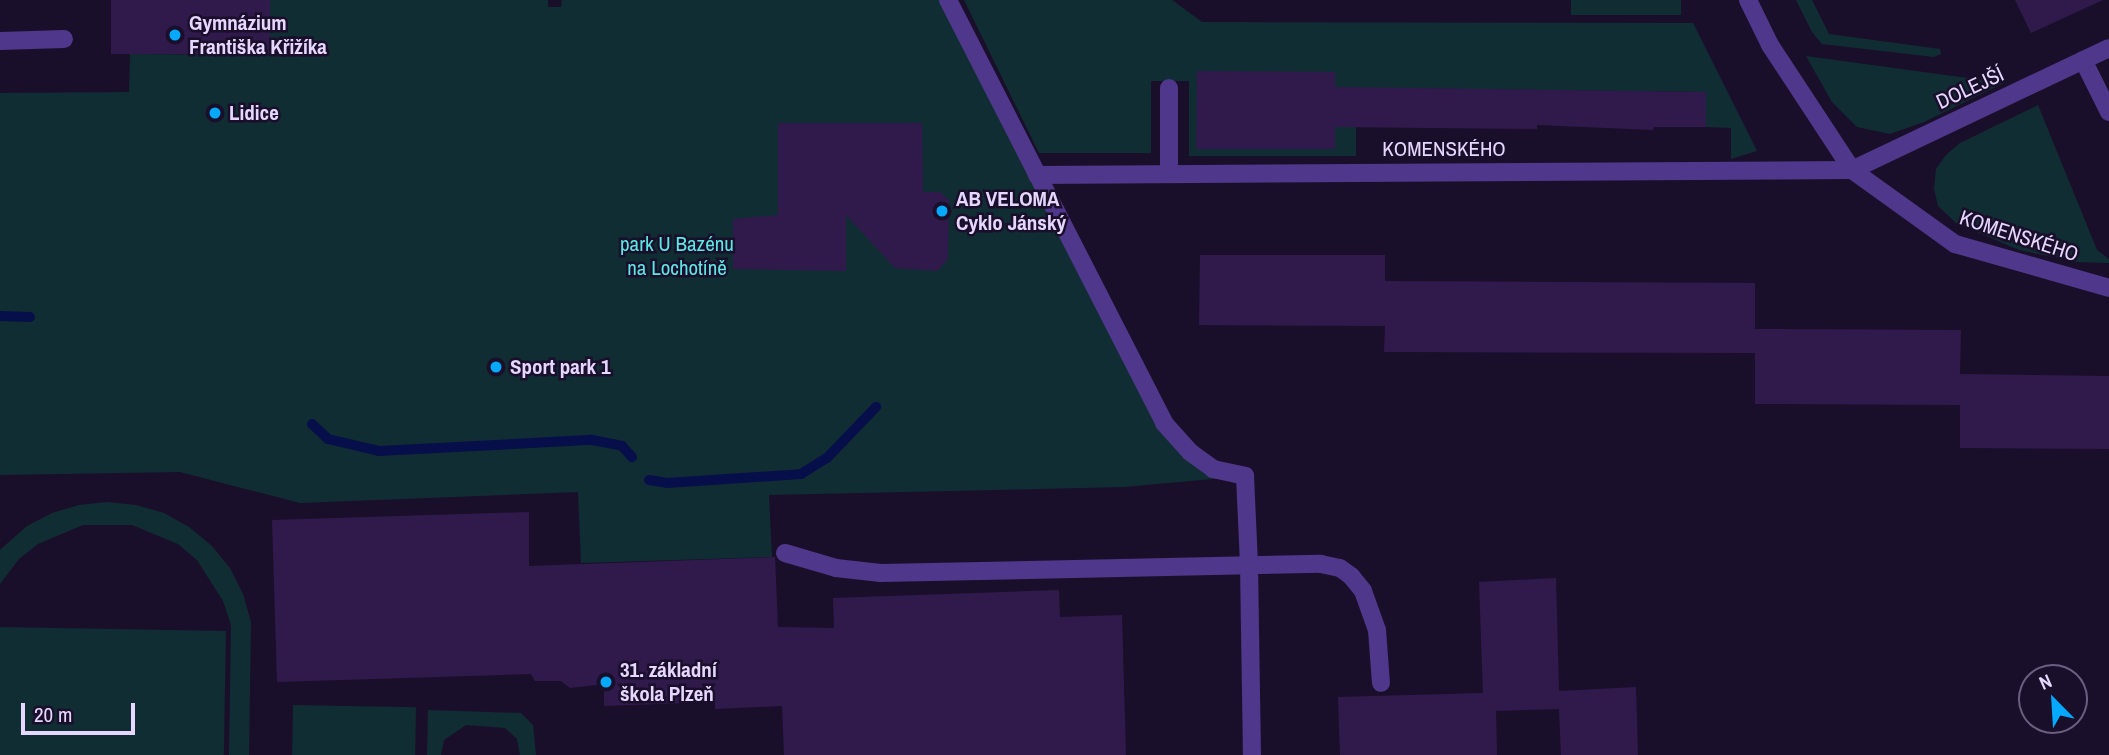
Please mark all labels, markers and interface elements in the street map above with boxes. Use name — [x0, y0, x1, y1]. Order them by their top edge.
place label: Gymnázium Františka Křižíka — [189, 10, 327, 60]
marker: Gymnázium Františka Křižíka — [167, 27, 183, 43]
street label: DOLEJŠÍ — [1932, 61, 2008, 115]
place label: Lidice — [229, 100, 279, 126]
marker: Lidice — [207, 105, 223, 121]
street label: KOMENSKÉHO — [1382, 136, 1506, 162]
place label: AB VELOMA Cyklo Jánský — [956, 186, 1066, 236]
marker: AB VELOMA Cyklo Jánský — [934, 203, 950, 219]
street label: KOMENSKÉHO — [1956, 205, 2082, 267]
park label: park U Bazénu na Lochotíně — [620, 231, 734, 281]
place label: Sport park 1 — [510, 354, 610, 380]
marker: Sport park 1 — [488, 359, 504, 375]
place label: 31. základní škola Plzeň — [620, 657, 717, 707]
north arrow — [2018, 664, 2088, 734]
text: N — [2035, 667, 2056, 696]
marker: 31. základní škola Plzeň — [598, 674, 614, 690]
scale bar — [24, 688, 138, 732]
text: 20 m — [34, 700, 72, 729]

